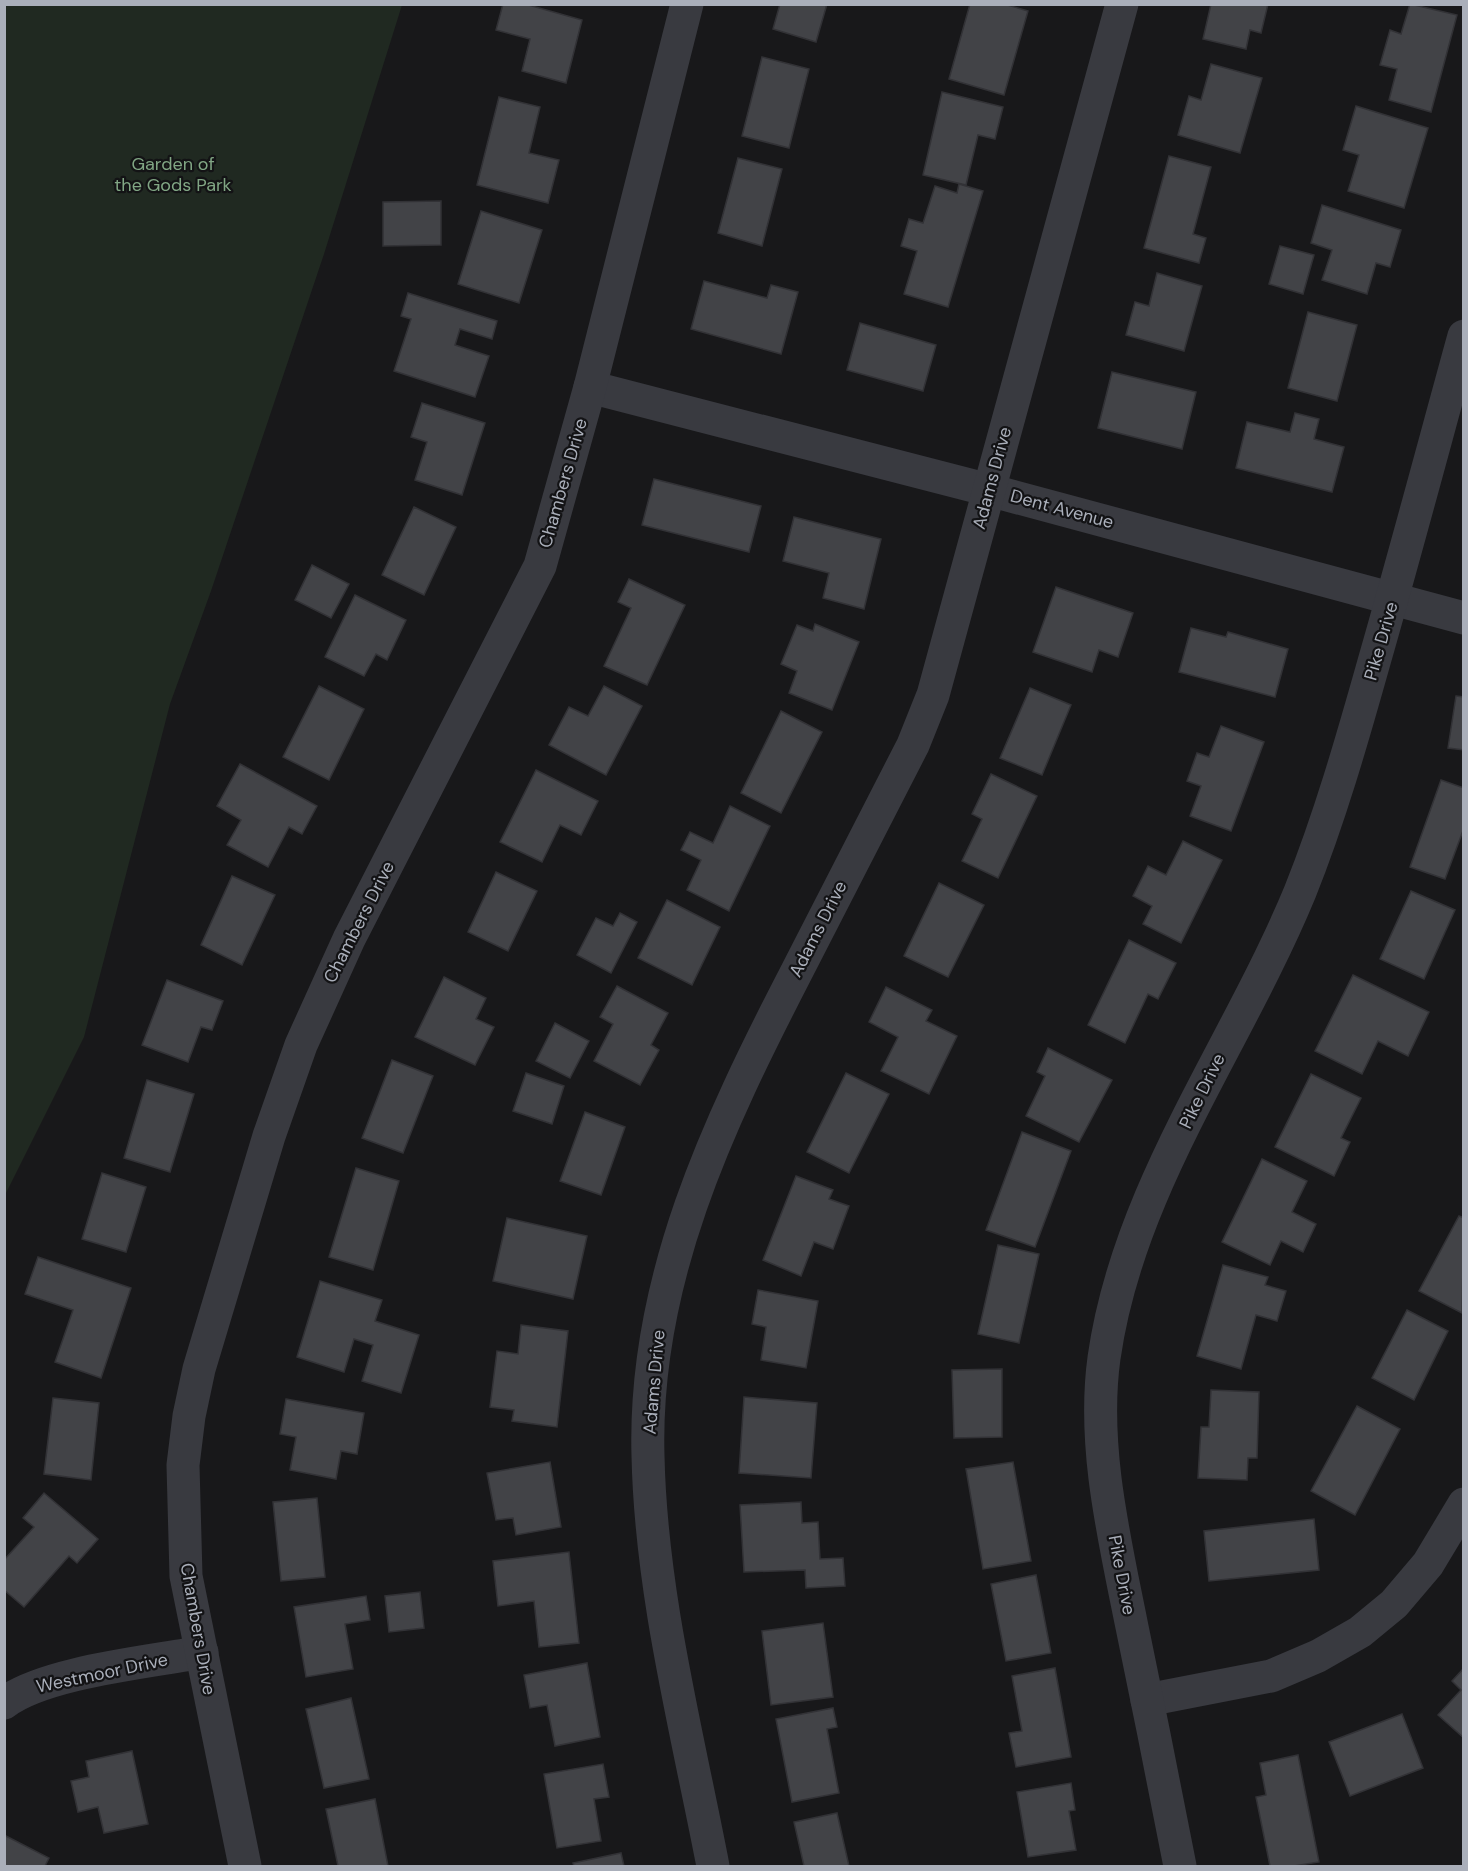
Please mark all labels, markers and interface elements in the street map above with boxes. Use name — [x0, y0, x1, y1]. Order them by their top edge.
park label: Garden of the Gods Park — [114, 152, 232, 197]
street label: Chambers Drive — [533, 415, 593, 551]
street label: Adams Drive — [967, 424, 1017, 532]
street label: Dent Avenue — [1008, 484, 1116, 534]
street label: Pike Drive — [1358, 599, 1404, 683]
street label: Chambers Drive — [318, 857, 400, 987]
street label: Adams Drive — [783, 877, 853, 981]
street label: Pike Drive — [1173, 1049, 1231, 1133]
street label: Adams Drive — [637, 1329, 671, 1435]
street label: Pike Drive — [1103, 1533, 1141, 1617]
street label: Chambers Drive — [175, 1561, 221, 1697]
street label: Westmoor Drive — [34, 1647, 170, 1699]

